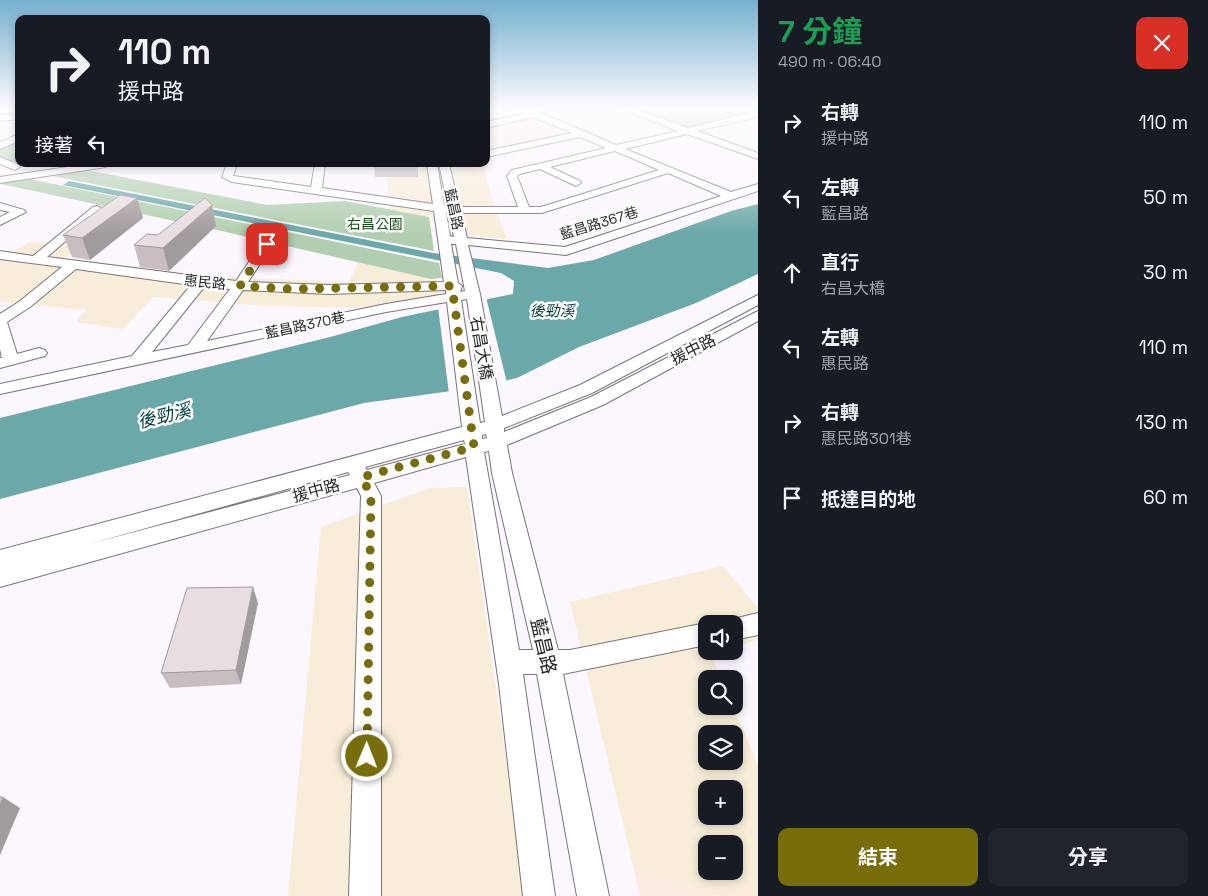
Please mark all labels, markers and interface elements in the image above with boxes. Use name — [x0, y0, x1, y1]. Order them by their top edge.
text: 7 分鐘 — [778, 12, 862, 51]
button: close — [1136, 17, 1188, 69]
text: 110 m — [118, 30, 211, 74]
icon: right — [35, 35, 100, 100]
text: 490 m · 06:40 — [778, 51, 882, 72]
text: 援中路 — [118, 77, 184, 105]
text: 右轉 — [821, 100, 859, 125]
icon: right — [778, 109, 806, 137]
text: 110 m — [1139, 110, 1188, 135]
text: 援中路 — [821, 128, 869, 149]
icon: left — [83, 130, 111, 158]
text: 接著 — [35, 133, 73, 158]
text: 左轉 — [821, 175, 859, 200]
icon: left — [778, 184, 806, 212]
text: 50 m — [1143, 185, 1188, 210]
street label: 藍昌路 — [441, 187, 467, 231]
street label: 藍昌路367巷 — [558, 203, 640, 243]
text: 藍昌路 — [821, 203, 869, 224]
park label: 右昌公園 — [347, 215, 403, 233]
pin — [246, 223, 288, 265]
icon: arrive — [253, 230, 281, 258]
text: 直行 — [821, 250, 859, 275]
icon: ahead — [778, 259, 806, 287]
text: 30 m — [1143, 260, 1188, 285]
street label: 惠民路 — [183, 271, 227, 293]
text: 右昌大橋 — [821, 278, 885, 299]
water label: 後勁溪 — [529, 301, 576, 320]
street label: 藍昌路370巷 — [263, 308, 347, 342]
street label: 右昌大橋 — [466, 315, 497, 381]
text: 左轉 — [821, 325, 859, 350]
street label: 援中路 — [667, 329, 719, 370]
icon: left — [778, 334, 806, 362]
text: 110 m — [1139, 335, 1188, 360]
text: 惠民路 — [821, 353, 869, 374]
water label: 後勁溪 — [135, 397, 196, 433]
text: 右轉 — [821, 400, 859, 425]
icon: right — [778, 409, 806, 437]
text: 130 m — [1135, 410, 1188, 435]
text: 惠民路301巷 — [821, 428, 912, 449]
street label: 援中路 — [290, 474, 342, 507]
icon: arrive — [778, 484, 806, 512]
text: 60 m — [1143, 485, 1188, 510]
text: 抵達目的地 — [821, 487, 916, 512]
map controls — [698, 615, 743, 880]
button: sound — [698, 615, 743, 660]
street label: 藍昌路 — [525, 616, 562, 677]
button: search — [698, 670, 743, 715]
button: layers — [698, 725, 743, 770]
position arrow — [340, 729, 392, 781]
button: + — [698, 780, 743, 825]
button: 結束 — [778, 828, 978, 886]
button: 分享 — [988, 828, 1188, 886]
button: − — [698, 835, 743, 880]

